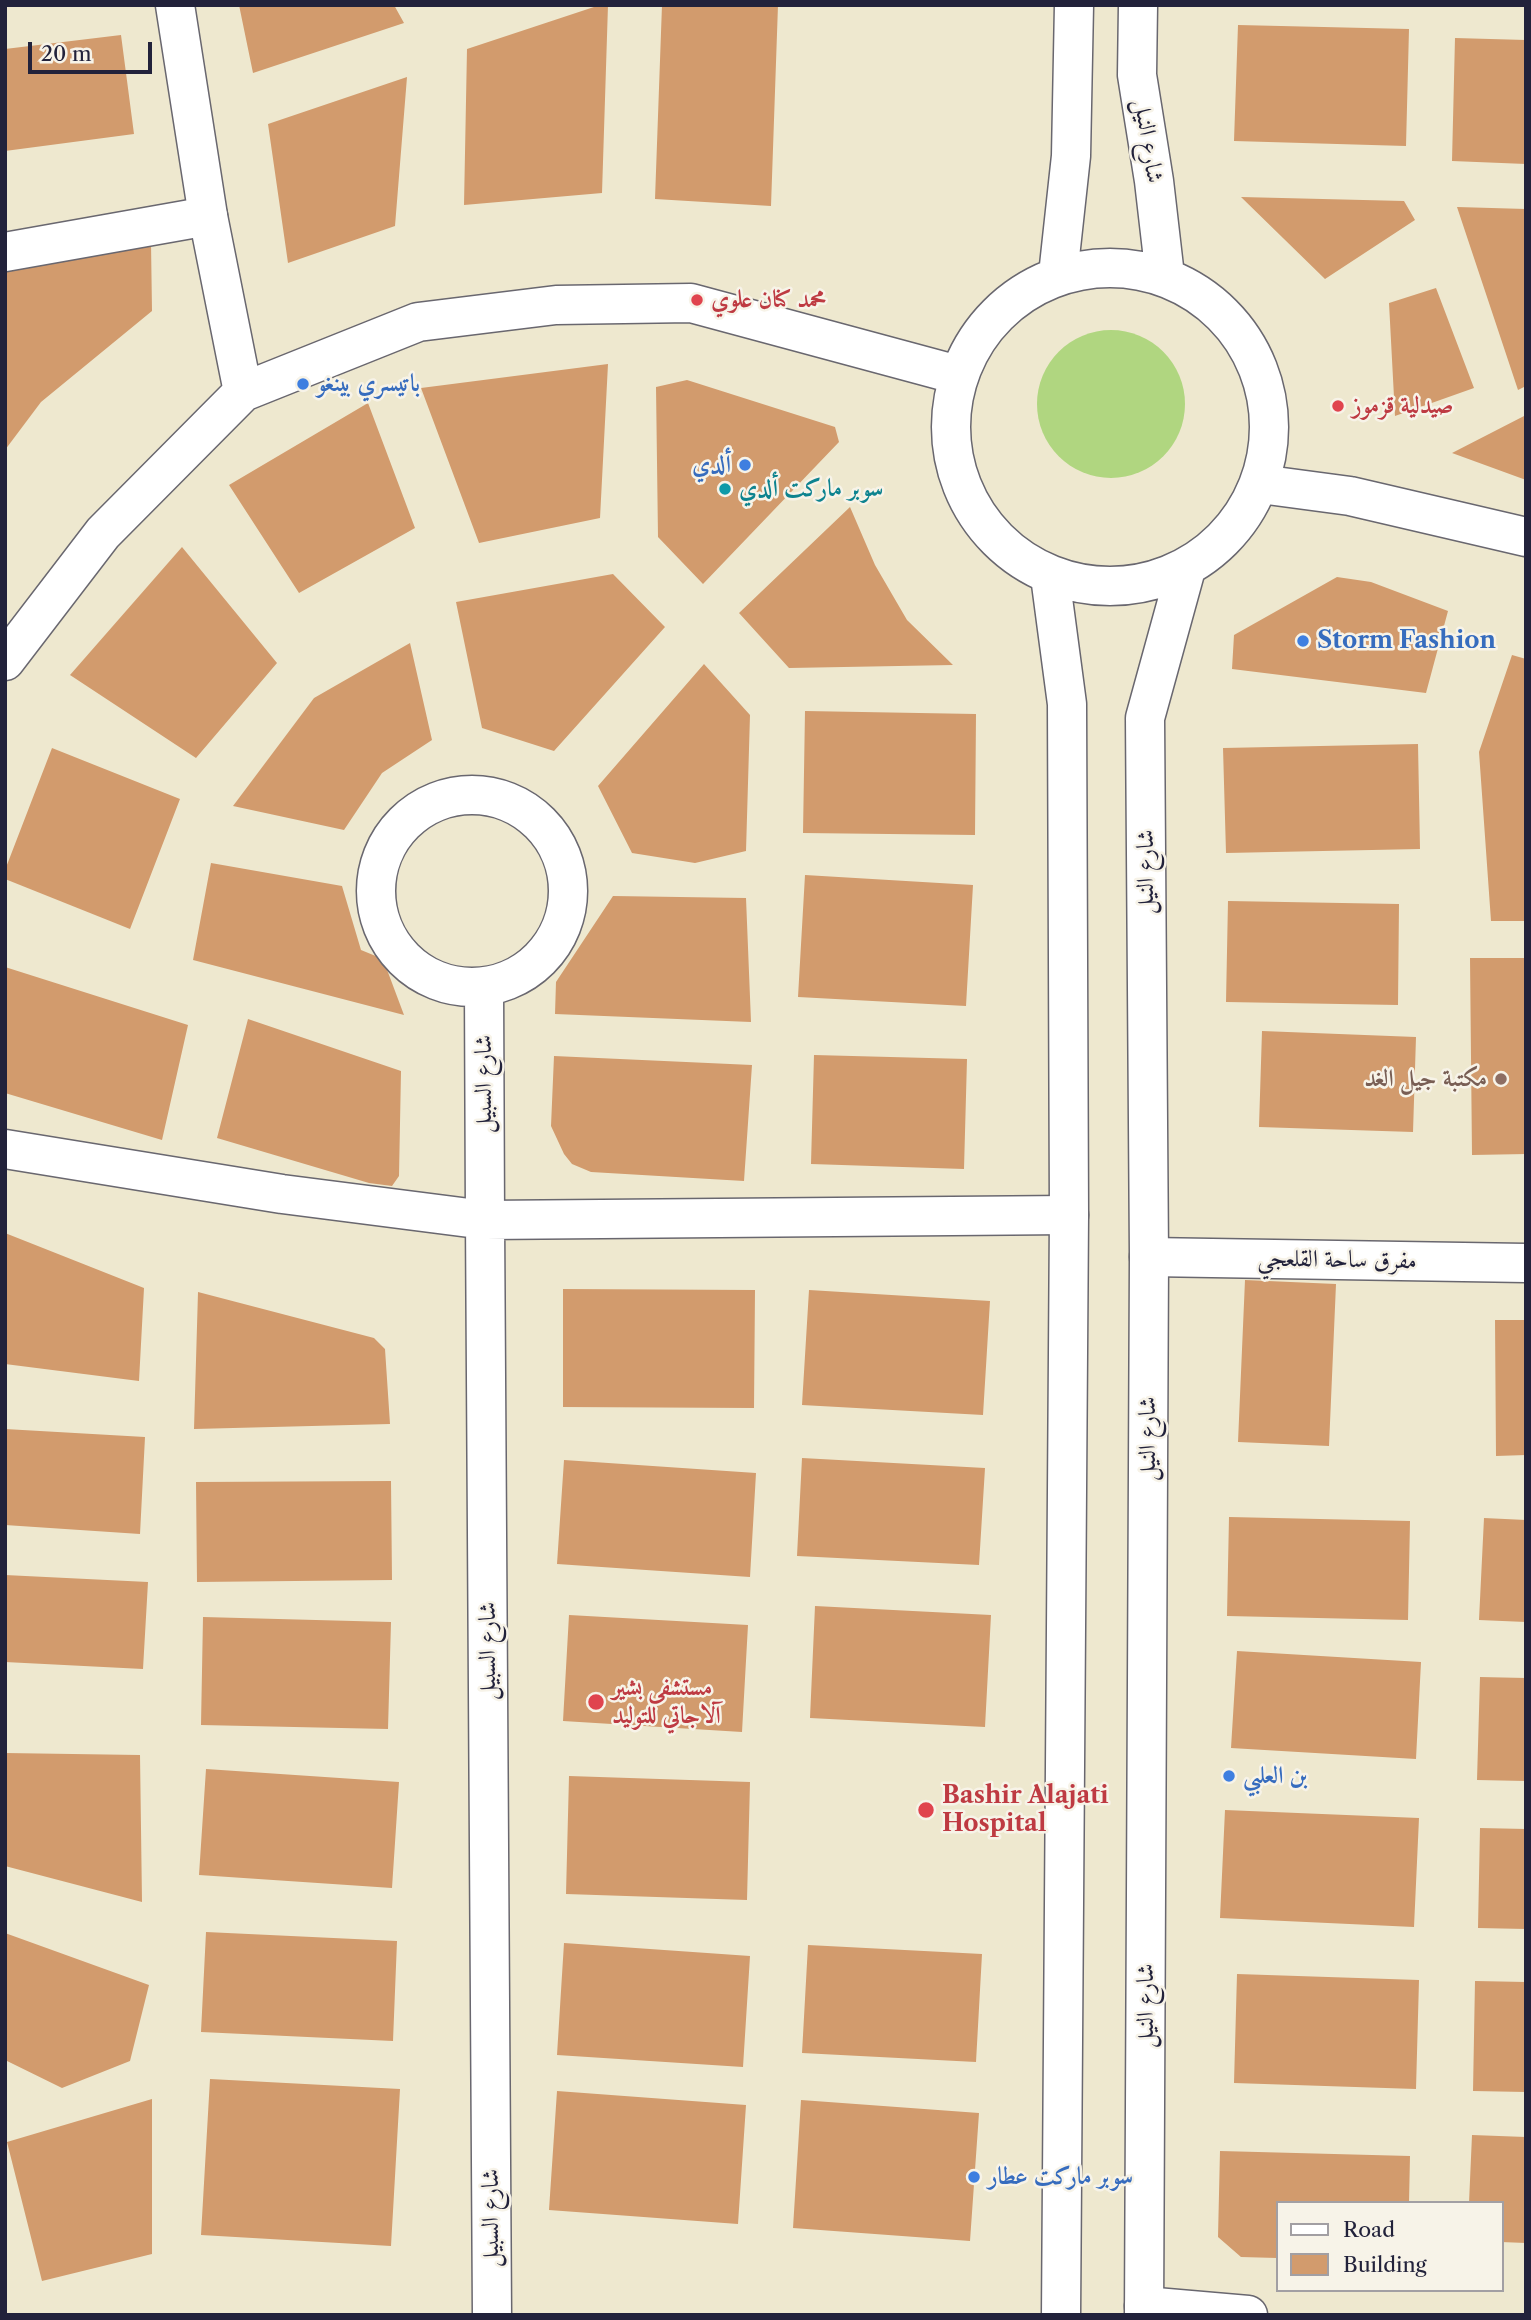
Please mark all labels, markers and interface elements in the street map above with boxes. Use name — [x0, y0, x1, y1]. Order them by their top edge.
scale bar — [32, 28, 156, 72]
text: 20 m — [41, 41, 92, 66]
street label: شارع النيل — [1127, 97, 1169, 185]
place label: محمد كنان علوي — [711, 286, 826, 314]
marker: محمد كنان علوي — [689, 292, 705, 308]
place label: باتيسري بينغو — [317, 370, 420, 398]
marker: باتيسري بينغو — [295, 376, 311, 392]
place label: صيدلية قزموز — [1352, 392, 1454, 420]
marker: صيدلية قزموز — [1330, 398, 1346, 414]
place label: ألدي — [692, 451, 731, 479]
marker: ألدي — [737, 457, 753, 473]
place label: سوبر ماركت ألدي — [739, 475, 883, 503]
marker: سوبر ماركت ألدي — [717, 481, 733, 497]
place label: Storm Fashion — [1317, 627, 1496, 655]
marker: Storm Fashion — [1295, 633, 1311, 649]
street label: شارع النيل — [1132, 830, 1160, 914]
street label: شارع السبيل — [470, 1035, 498, 1133]
place label: مكتبة جيل الغد — [1364, 1065, 1487, 1093]
marker: مكتبة جيل الغد — [1493, 1071, 1509, 1087]
street label: مفرق ساحة القلعجي — [1257, 1244, 1417, 1276]
street label: شارع النيل — [1134, 1397, 1162, 1481]
street label: شارع السبيل — [474, 1602, 502, 1700]
place label: مستشفى بشير آلاجاتي للتوليد — [612, 1674, 721, 1730]
marker: مستشفى بشير آلاجاتي للتوليد — [586, 1692, 606, 1712]
place label: بن العلبي — [1243, 1762, 1307, 1790]
marker: بن العلبي — [1221, 1768, 1237, 1784]
place label: Bashir Alajati Hospital — [942, 1782, 1108, 1838]
marker: Bashir Alajati Hospital — [916, 1800, 936, 1820]
street label: شارع النيل — [1132, 1964, 1160, 2048]
place label: سوبر ماركت عطار — [988, 2163, 1133, 2191]
street label: شارع السبيل — [477, 2169, 505, 2267]
marker: سوبر ماركت عطار — [966, 2169, 982, 2185]
legend — [1276, 2201, 1503, 2292]
text: Road — [1343, 2217, 1395, 2242]
text: Building — [1343, 2252, 1427, 2277]

